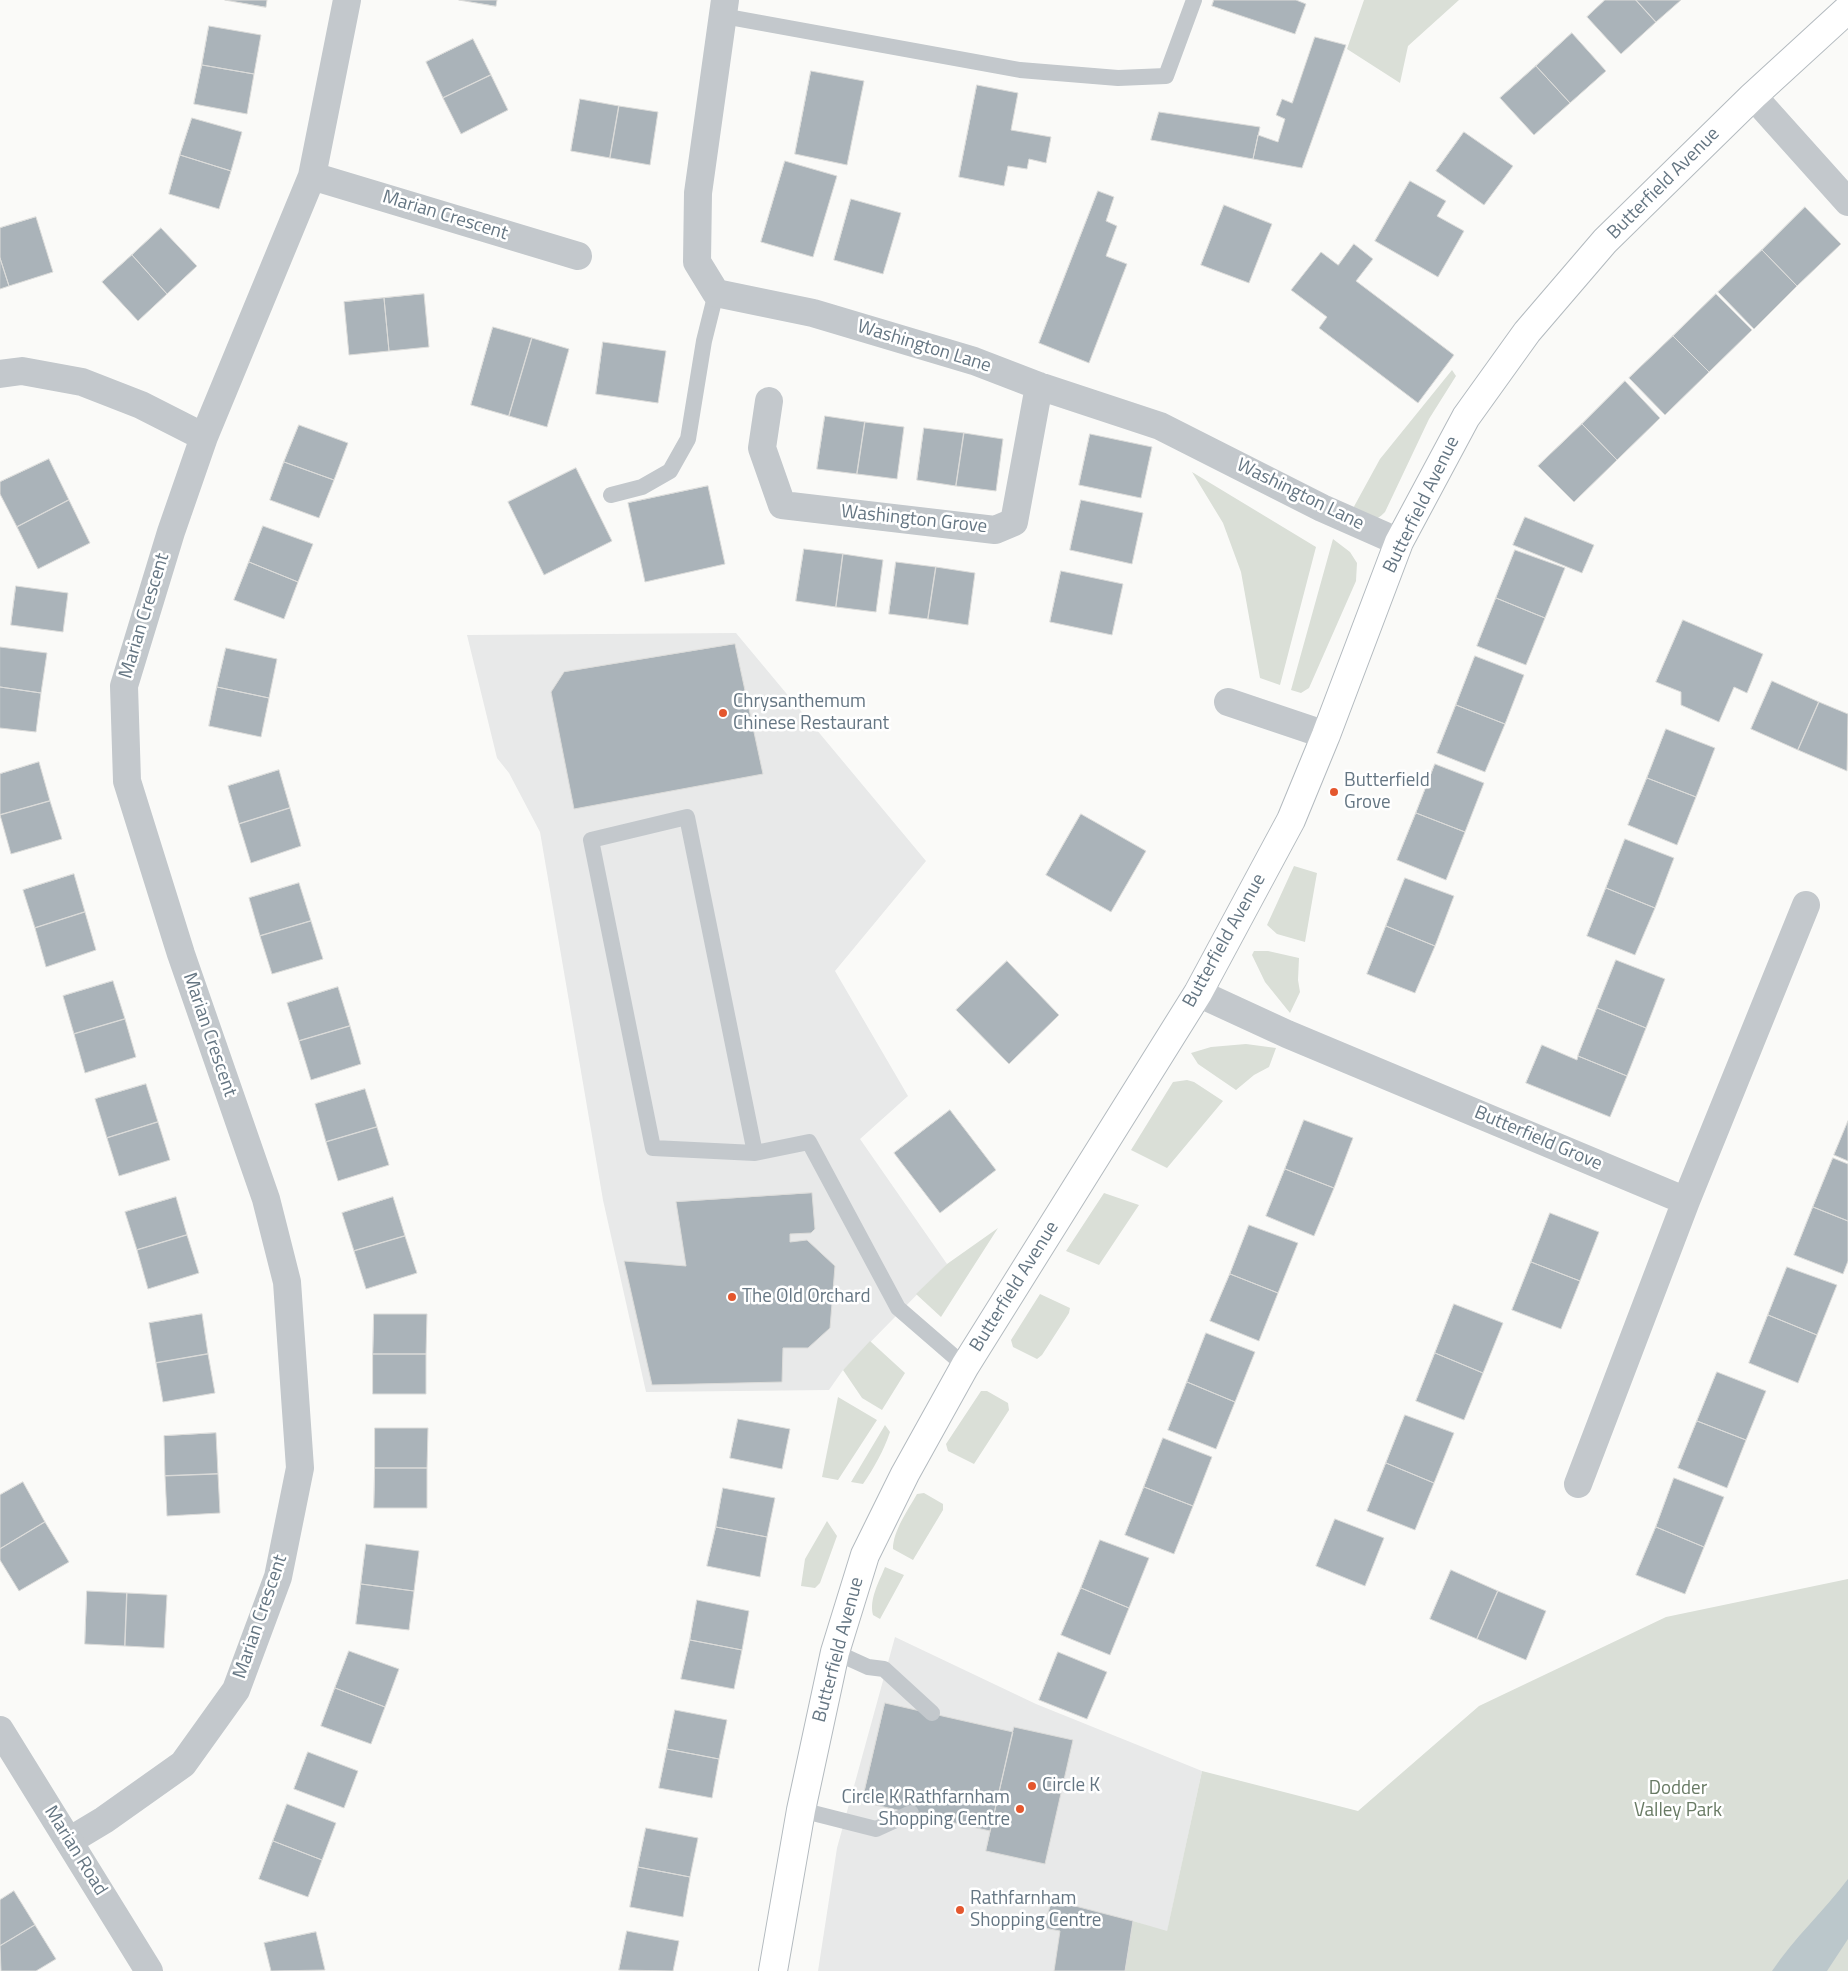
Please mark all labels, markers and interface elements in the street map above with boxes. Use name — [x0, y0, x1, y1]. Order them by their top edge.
street label: Butterfield Avenue — [1603, 123, 1725, 245]
street label: Marian Crescent — [380, 186, 510, 246]
street label: Washington Lane — [854, 316, 994, 378]
street label: Butterfield Avenue — [1379, 433, 1465, 577]
street label: Washington Lane — [1233, 454, 1367, 536]
street label: Washington Grove — [840, 501, 988, 539]
street label: Marian Crescent — [115, 551, 175, 681]
place label: Chrysanthemum Chinese Restaurant — [733, 691, 889, 735]
marker: Chrysanthemum Chinese Restaurant — [717, 707, 729, 719]
place label: Butterfield Grove — [1344, 770, 1430, 814]
marker: Butterfield Grove — [1328, 786, 1340, 798]
street label: Butterfield Avenue — [1179, 870, 1271, 1012]
street label: Marian Crescent — [177, 970, 241, 1100]
street label: Butterfield Grove — [1471, 1102, 1605, 1176]
street label: Butterfield Avenue — [966, 1218, 1064, 1356]
place label: The Old Orchard — [742, 1286, 870, 1308]
marker: The Old Orchard — [726, 1291, 738, 1303]
street label: Marian Crescent — [229, 1552, 293, 1682]
street label: Butterfield Avenue — [809, 1575, 869, 1725]
place label: Circle K — [1042, 1775, 1100, 1797]
park label: Dodder Valley Park — [1634, 1778, 1722, 1822]
marker: Circle K — [1026, 1780, 1038, 1792]
place label: Circle K Rathfarnham Shopping Centre — [841, 1787, 1010, 1831]
street label: Marian Road — [39, 1802, 111, 1900]
marker: Circle K Rathfarnham Shopping Centre — [1014, 1803, 1026, 1815]
place label: Rathfarnham Shopping Centre — [970, 1888, 1101, 1932]
marker: Rathfarnham Shopping Centre — [954, 1904, 966, 1916]

